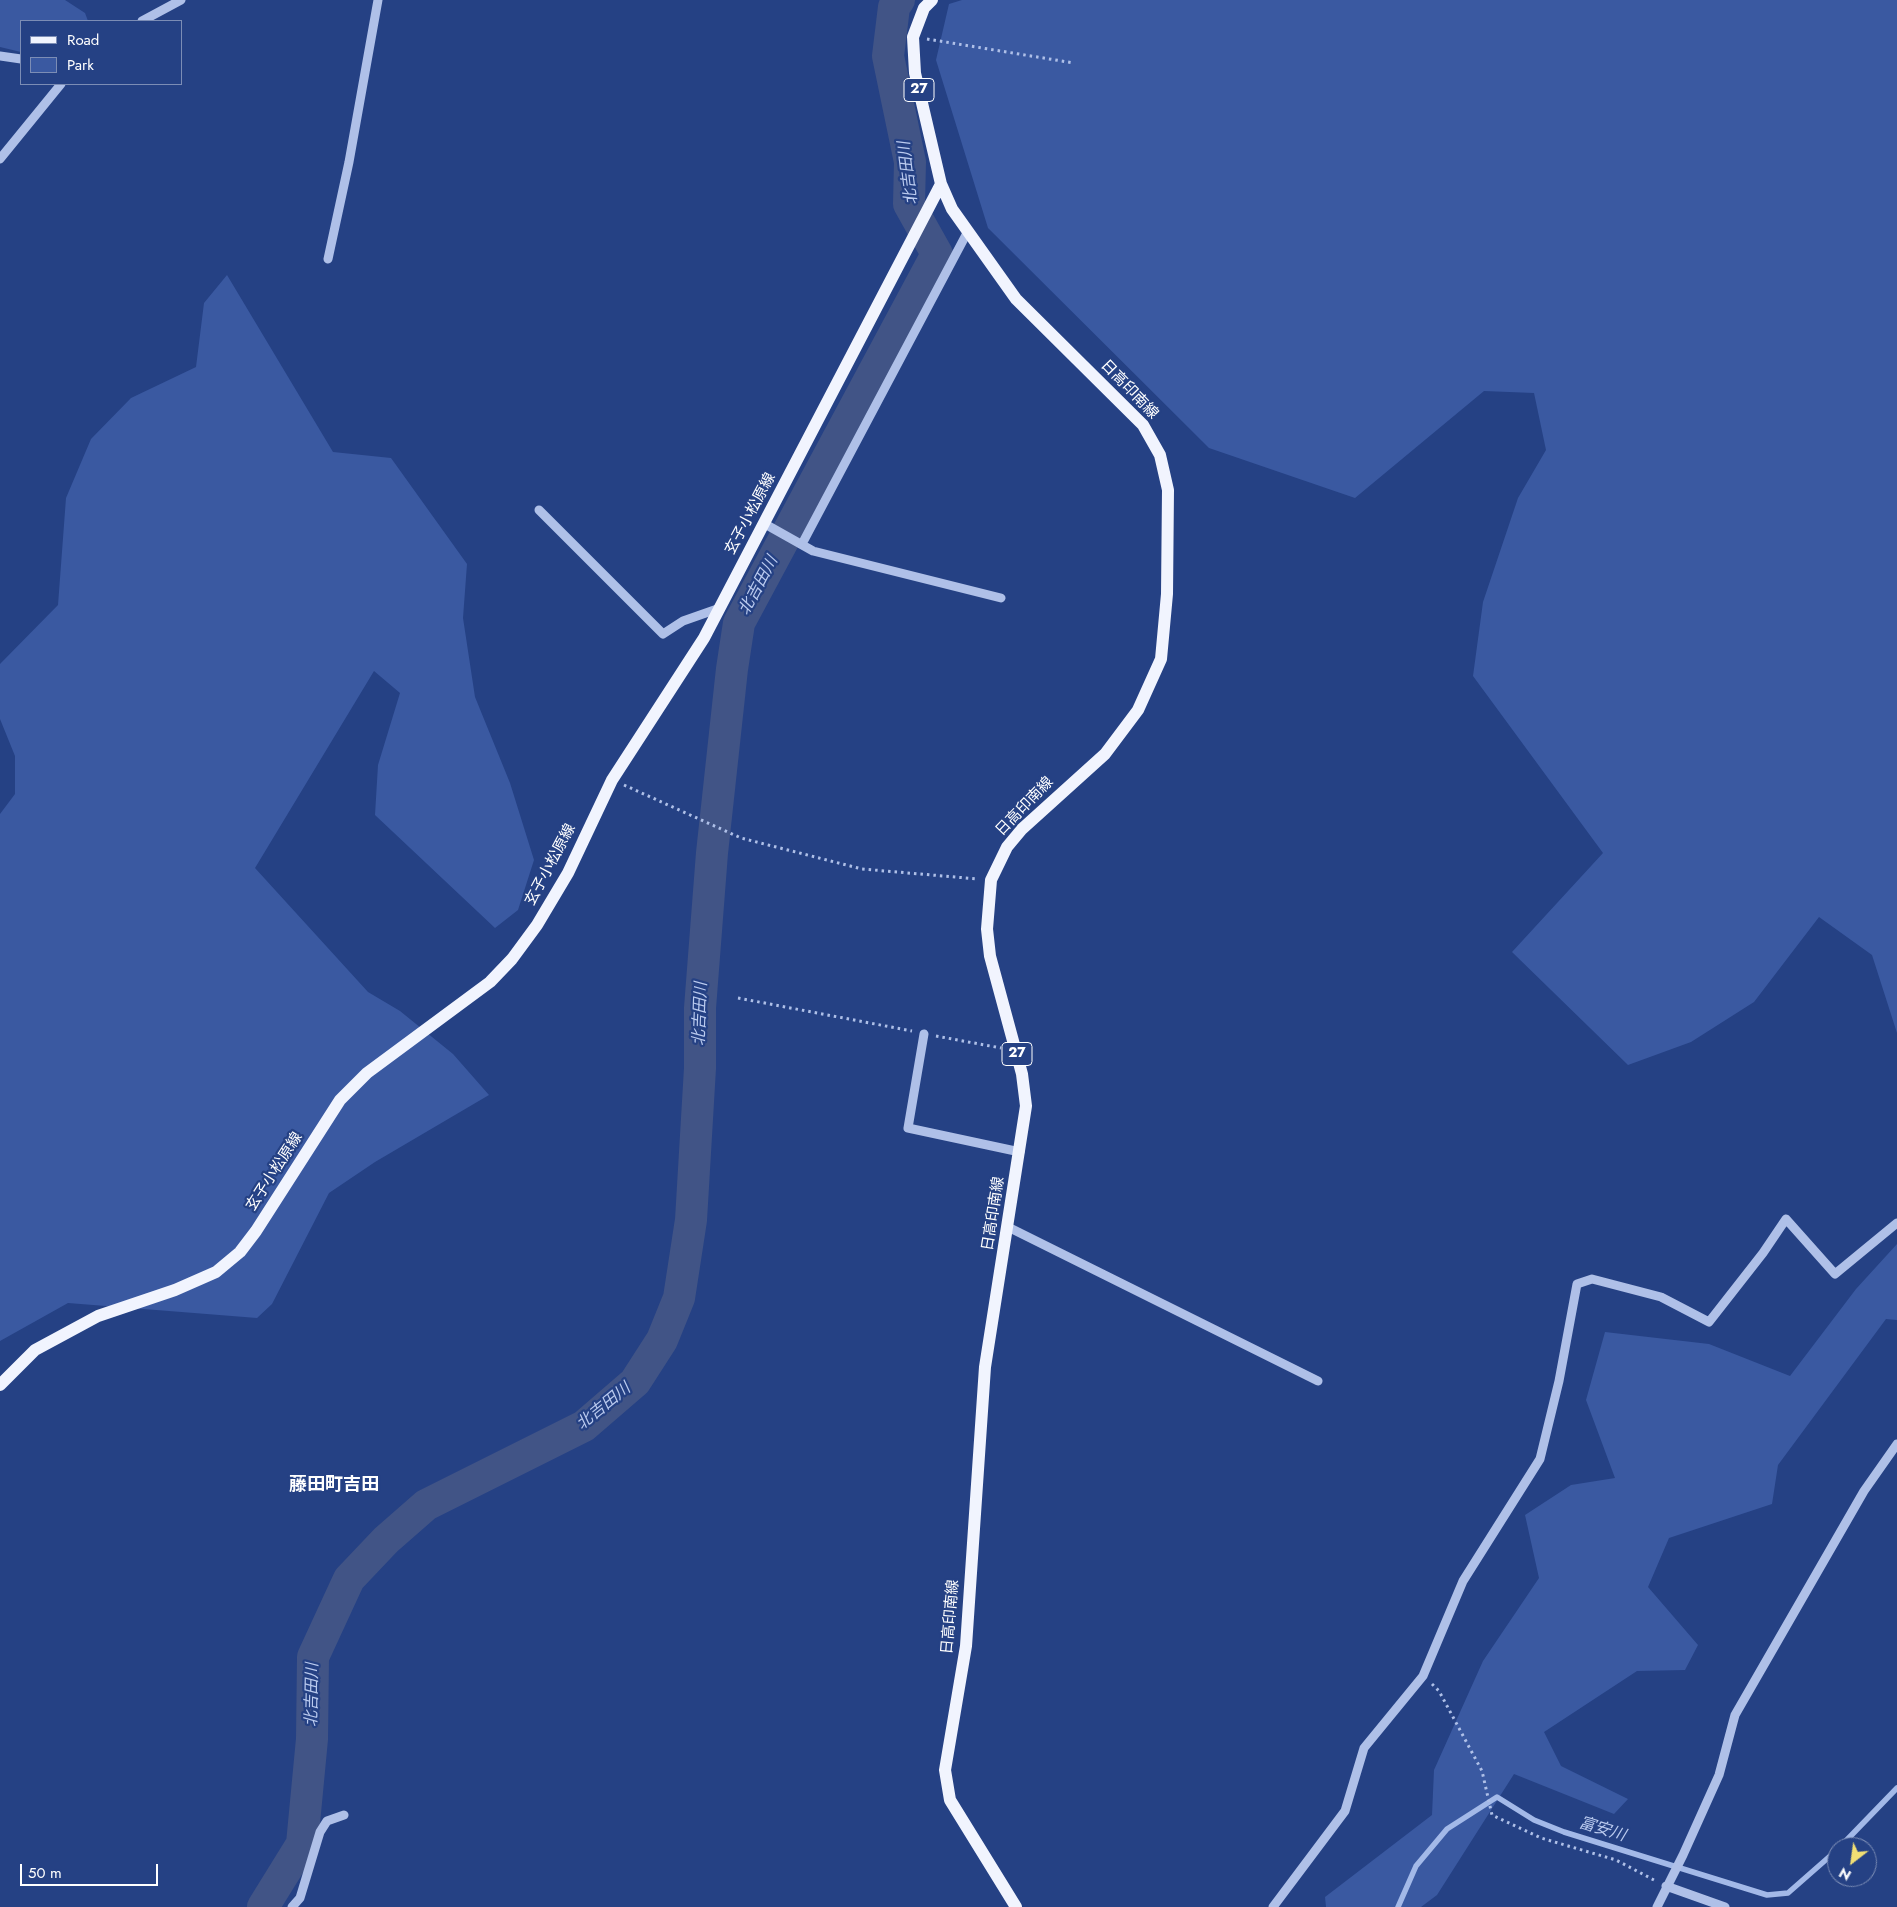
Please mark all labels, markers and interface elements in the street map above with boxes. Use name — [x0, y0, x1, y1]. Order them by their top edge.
legend — [20, 20, 182, 85]
text: Road — [67, 29, 99, 51]
text: Park — [67, 54, 94, 76]
road number: 27 — [904, 78, 934, 102]
water label: 北吉田川 — [896, 140, 922, 206]
street label: 日高印南線 — [1096, 357, 1162, 423]
street label: 玄子小松原線 — [722, 470, 780, 558]
water label: 北吉田川 — [736, 553, 782, 619]
street label: 日高印南線 — [992, 774, 1058, 840]
street label: 玄子小松原線 — [522, 821, 580, 909]
water label: 北吉田川 — [690, 982, 712, 1046]
road number: 27 — [1002, 1042, 1032, 1066]
street label: 玄子小松原線 — [243, 1129, 307, 1215]
street label: 日高印南線 — [979, 1176, 1009, 1252]
water label: 北吉田川 — [573, 1379, 635, 1435]
district label: 藤田町吉田 — [289, 1475, 379, 1497]
street label: 日高印南線 — [939, 1579, 963, 1655]
water label: 北吉田川 — [303, 1663, 323, 1727]
water label: 富安川 — [1576, 1814, 1628, 1846]
north arrow — [1827, 1837, 1877, 1887]
scale bar — [22, 1854, 160, 1886]
text: 50 m — [28, 1862, 62, 1884]
text: N — [1835, 1863, 1855, 1886]

